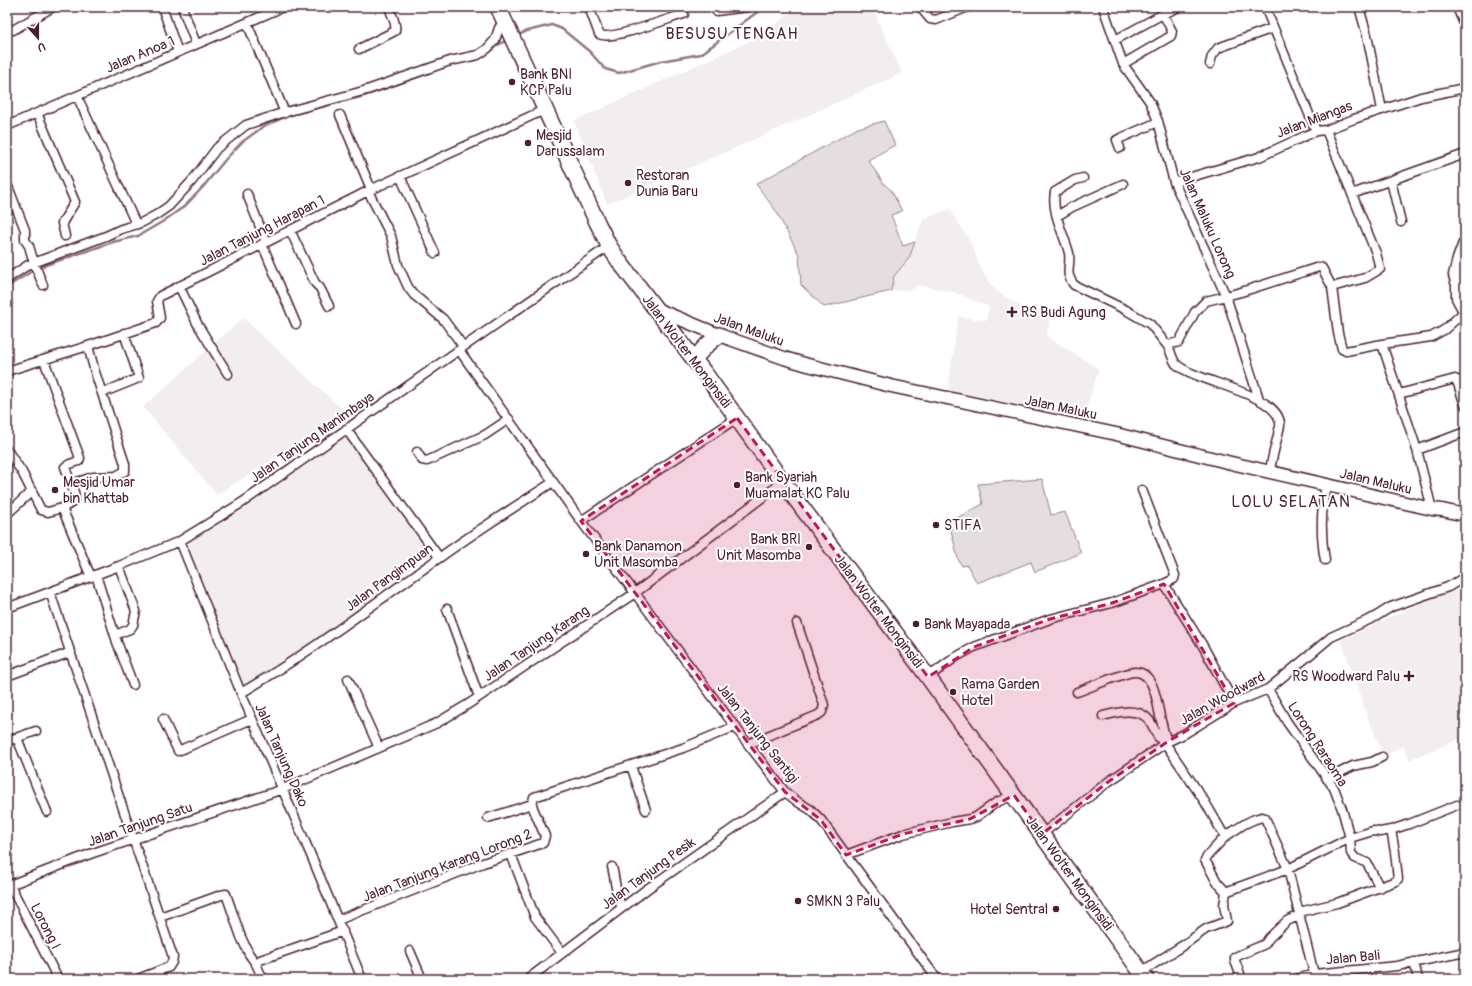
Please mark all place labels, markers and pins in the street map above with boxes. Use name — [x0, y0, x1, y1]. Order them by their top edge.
place label: Bank BNI KCP Palu — [520, 66, 572, 99]
marker: Bank BNI KCP Palu — [507, 77, 517, 87]
place label: Mesjid Darussalam — [536, 127, 605, 160]
marker: Mesjid Darussalam — [523, 138, 533, 148]
place label: Restoran Dunia Baru — [636, 167, 698, 200]
marker: Restoran Dunia Baru — [623, 178, 633, 188]
place label: RS Budi Agung — [1021, 304, 1106, 321]
marker: RS Budi Agung — [1006, 306, 1018, 318]
place label: Bank Syariah Muamalat KC Palu — [745, 469, 850, 502]
place label: Mesjid Umar bin Khattab — [63, 474, 135, 507]
marker: Bank Syariah Muamalat KC Palu — [732, 480, 742, 490]
marker: Mesjid Umar bin Khattab — [50, 485, 60, 495]
place label: STIFA — [944, 517, 981, 534]
marker: STIFA — [931, 520, 941, 530]
place label: Bank BRI Unit Masomba — [717, 531, 801, 564]
place label: Bank Danamon Unit Masomba — [594, 538, 682, 571]
marker: Bank BRI Unit Masomba — [804, 542, 814, 552]
marker: Bank Danamon Unit Masomba — [581, 549, 591, 559]
place label: Bank Mayapada — [924, 616, 1010, 633]
marker: Bank Mayapada — [911, 619, 921, 629]
place label: RS Woodward Palu — [1292, 668, 1400, 685]
marker: RS Woodward Palu — [1403, 670, 1415, 682]
place label: Rama Garden Hotel — [961, 676, 1040, 709]
marker: Rama Garden Hotel — [948, 687, 958, 697]
place label: SMKN 3 Palu — [806, 893, 880, 910]
marker: SMKN 3 Palu — [793, 896, 803, 906]
place label: Hotel Sentral — [970, 901, 1048, 918]
marker: Hotel Sentral — [1051, 904, 1061, 914]

